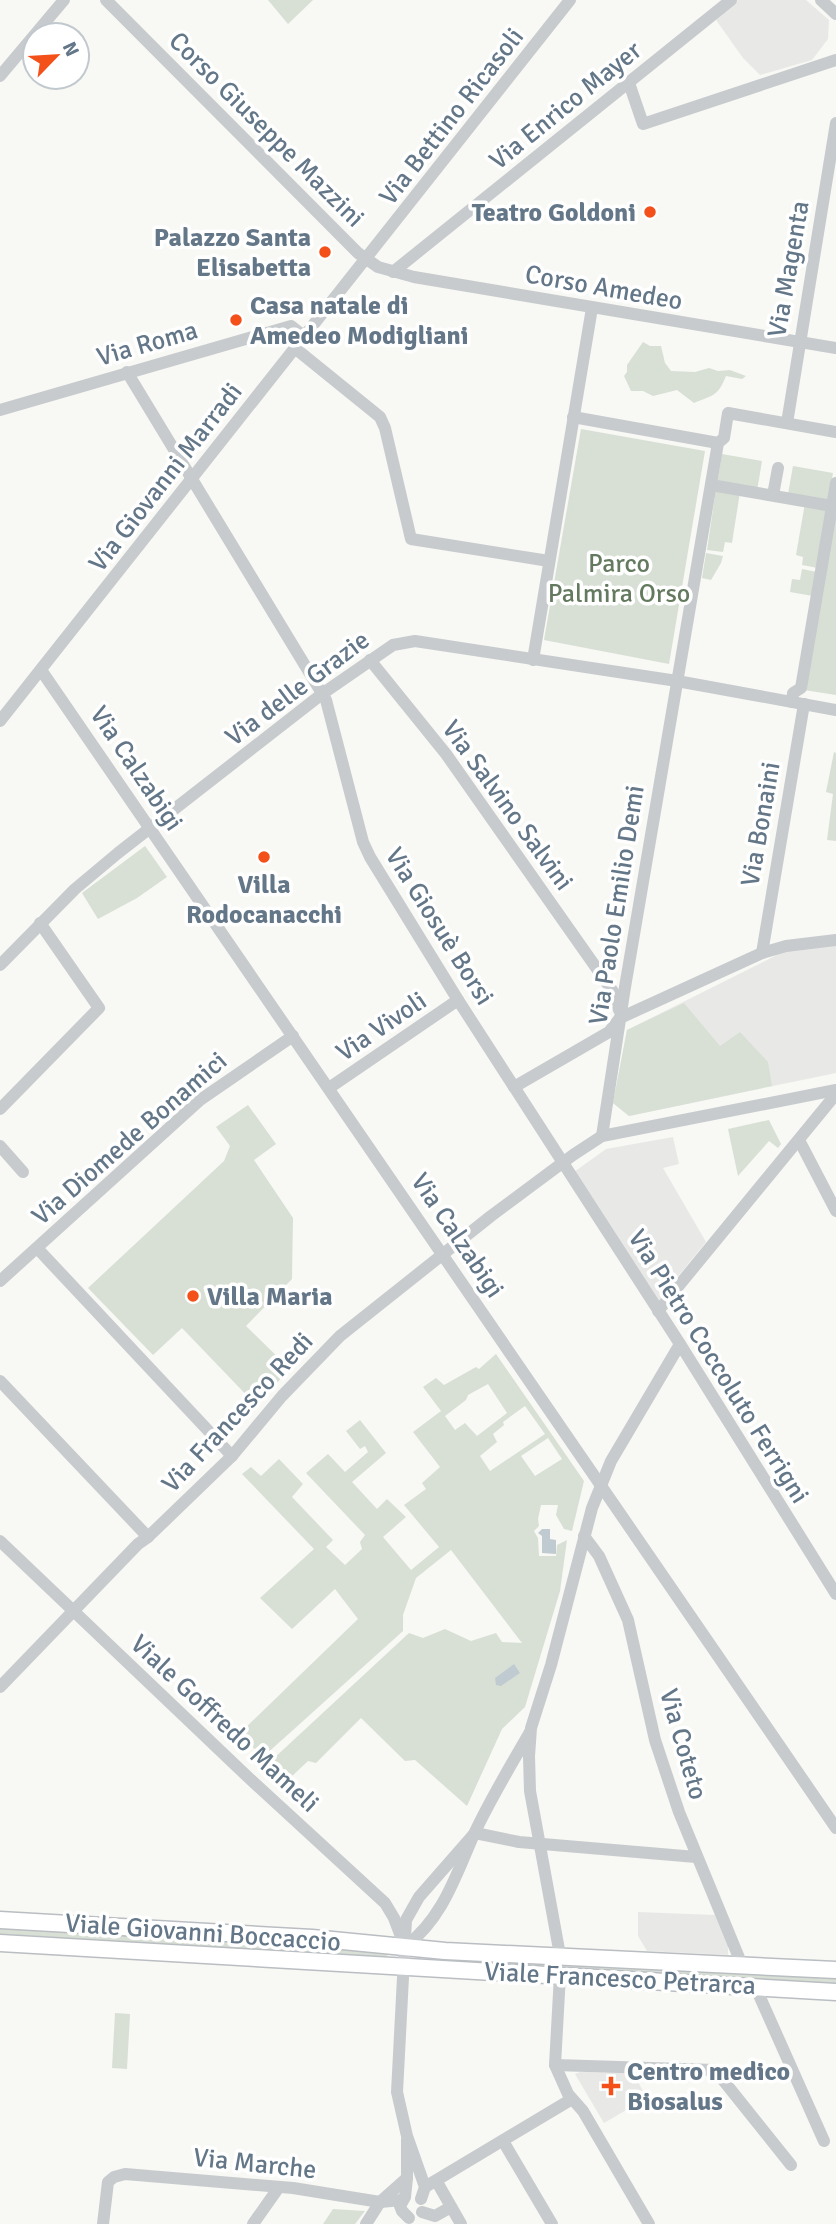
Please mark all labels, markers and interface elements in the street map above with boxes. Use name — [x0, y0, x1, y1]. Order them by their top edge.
north arrow — [21, 21, 91, 91]
street label: Via Bettino Ricasoli — [373, 22, 531, 212]
street label: Corso Giuseppe Mazzini — [162, 25, 371, 234]
street label: Via Enrico Mayer — [483, 34, 648, 177]
text: N — [57, 38, 84, 60]
place label: Teatro Goldoni — [472, 197, 636, 229]
street label: Via Magenta — [761, 198, 817, 340]
marker: Teatro Goldoni — [642, 204, 658, 220]
place label: Palazzo Santa Elisabetta — [154, 222, 311, 284]
marker: Palazzo Santa Elisabetta — [317, 244, 333, 260]
street label: Corso Amedeo — [523, 258, 685, 318]
place label: Casa natale di Amedeo Modigliani — [250, 290, 469, 352]
marker: Casa natale di Amedeo Modigliani — [228, 312, 244, 328]
street label: Via Roma — [93, 314, 201, 374]
street label: Via Giovanni Marradi — [82, 377, 249, 578]
park label: Parco Palmira Orso — [548, 548, 690, 610]
street label: Via delle Grazie — [219, 624, 376, 753]
street label: Via Calzabigi — [83, 700, 190, 837]
street label: Via Salvino Salvini — [435, 714, 580, 897]
street label: Via Bonaini — [734, 759, 788, 889]
street label: Via Paolo Emilio Demi — [582, 783, 652, 1027]
street label: Via Giosuè Borsi — [378, 842, 500, 1011]
marker: Villa Rodocanacchi — [256, 849, 272, 865]
place label: Villa Rodocanacchi — [186, 869, 342, 931]
street label: Via Vivoli — [330, 985, 433, 1069]
street label: Via Diomede Bonamici — [25, 1045, 234, 1232]
street label: Via Calzabigi — [404, 1167, 511, 1304]
street label: Via Pietro Coccoluto Ferrigni — [621, 1224, 816, 1509]
place label: Villa Maria — [207, 1281, 333, 1313]
marker: Villa Maria — [185, 1288, 201, 1304]
street label: Via Francesco Redi — [155, 1326, 320, 1499]
street label: Viale Goffredo Mameli — [123, 1628, 325, 1819]
street label: Via Coteto — [652, 1685, 714, 1803]
street label: Viale Giovanni Boccaccio — [64, 1907, 342, 1959]
street label: Viale Francesco Petrarca — [483, 1956, 757, 2002]
place label: Centro medico Biosalus — [627, 2056, 790, 2118]
marker: Centro medico Biosalus — [601, 2076, 621, 2096]
street label: Via Marche — [192, 2142, 318, 2186]

